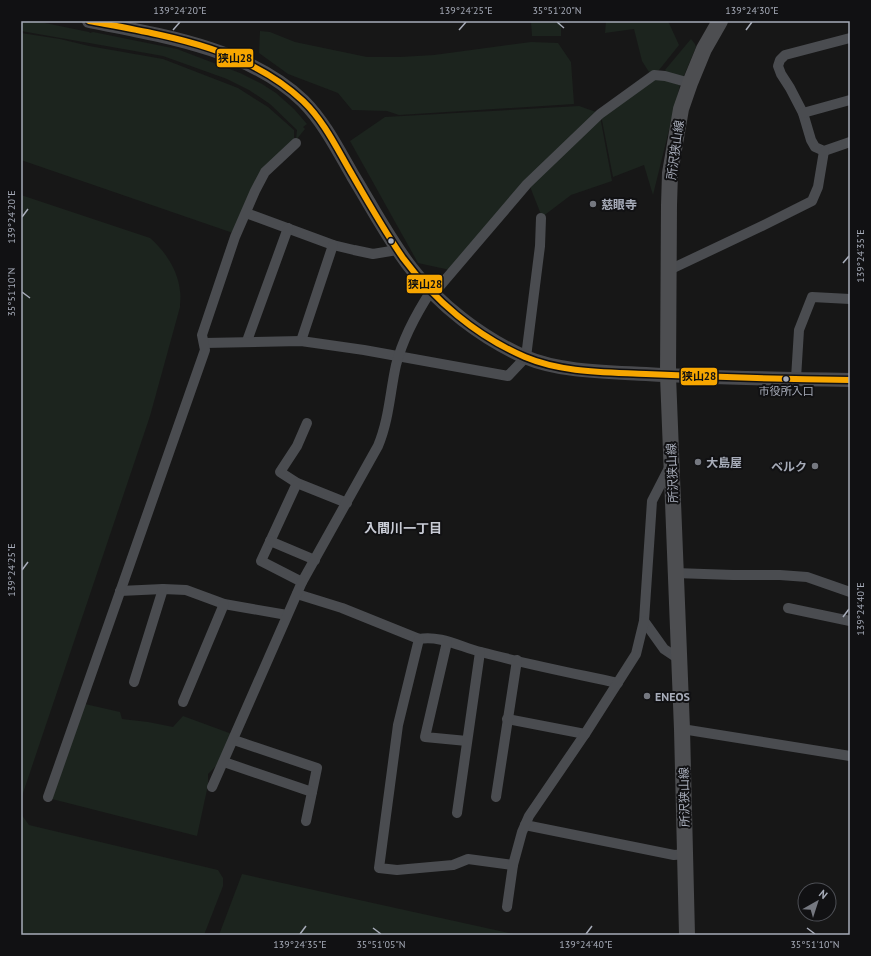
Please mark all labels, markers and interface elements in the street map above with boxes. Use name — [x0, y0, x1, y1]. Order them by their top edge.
text: 139°24'20"E — [153, 4, 207, 17]
text: 139°24'25"E — [439, 4, 493, 17]
text: 35°51'20"N — [532, 4, 582, 17]
text: 139°24'30"E — [725, 4, 779, 17]
line badge: 狭山28 — [216, 48, 254, 68]
text: 狭山28 — [218, 51, 252, 65]
street label: 所沢狭山線 — [663, 119, 687, 181]
text: 139°24'20"E — [5, 190, 18, 244]
place label: 慈眼寺 — [601, 197, 637, 212]
marker: 慈眼寺 — [588, 199, 598, 209]
text: 139°24'35"E — [854, 229, 867, 283]
unlabelled marker — [386, 236, 396, 246]
text: 35°51'10"N — [5, 267, 18, 317]
line badge: 狭山28 — [406, 274, 443, 294]
text: 狭山28 — [408, 277, 442, 291]
line badge: 狭山28 — [680, 367, 718, 386]
text: 狭山28 — [682, 369, 716, 383]
marker: 市役所入口 — [781, 374, 791, 384]
place label: 市役所入口 — [759, 384, 814, 398]
street label: 所沢狭山線 — [663, 443, 681, 503]
place label: 大島屋 — [706, 455, 742, 470]
marker: 大島屋 — [693, 457, 703, 467]
place label: ベルク — [771, 459, 807, 474]
marker: ベルク — [810, 461, 820, 471]
district label: 入間川一丁目 — [364, 520, 442, 537]
text: 139°24'25"E — [5, 543, 18, 597]
text: 139°24'40"E — [854, 582, 867, 636]
place label: ENEOS — [655, 689, 690, 704]
marker: ENEOS — [642, 691, 652, 701]
street label: 所沢狭山線 — [676, 767, 692, 827]
north arrow — [797, 882, 837, 922]
text: N — [816, 887, 831, 902]
text: 139°24'35"E — [273, 938, 327, 951]
text: 35°51'05"N — [356, 938, 406, 951]
text: 139°24'40"E — [559, 938, 613, 951]
text: 35°51'10"N — [790, 938, 840, 951]

